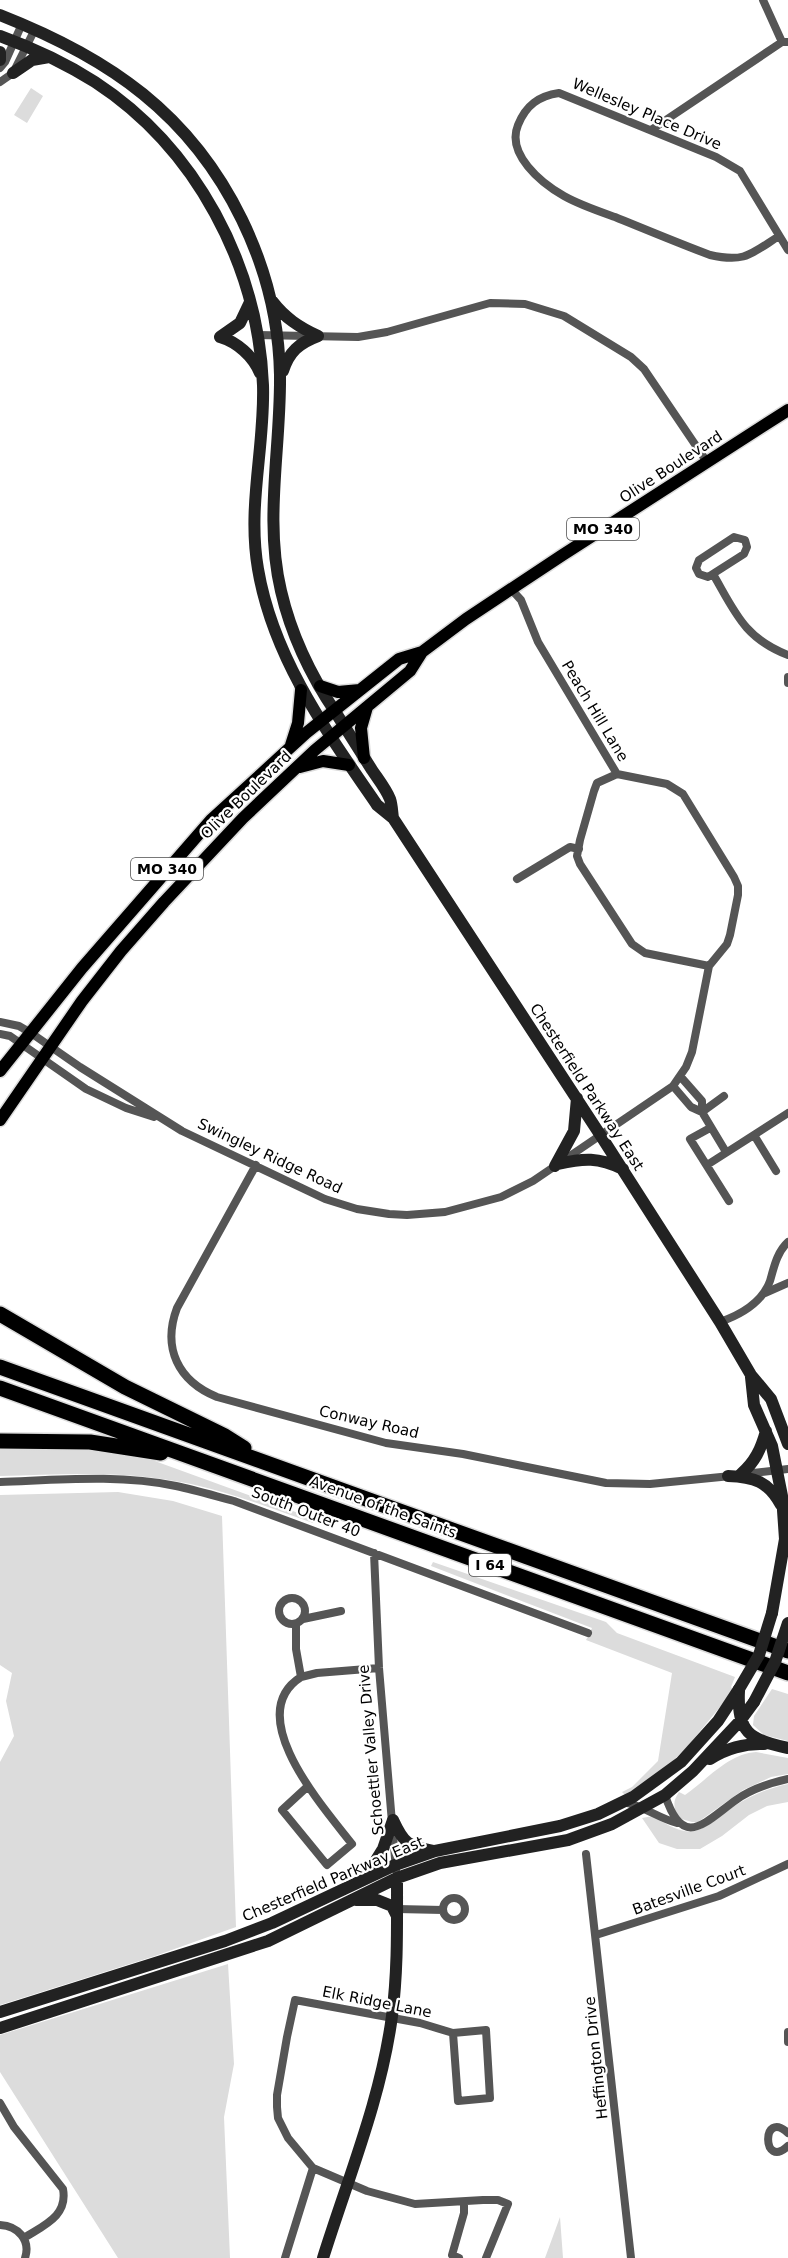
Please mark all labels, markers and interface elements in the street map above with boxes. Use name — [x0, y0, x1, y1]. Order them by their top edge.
street label: Wellesley Place Drive — [570, 74, 724, 154]
street label: Olive Boulevard — [616, 427, 726, 507]
road number: MO 340 — [567, 518, 639, 540]
street label: Peach Hill Lane — [558, 657, 632, 765]
street label: Olive Boulevard — [197, 747, 295, 843]
road number: MO 340 — [131, 858, 203, 880]
street label: Chesterfield Parkway East — [526, 1000, 648, 1174]
street label: Swingley Ridge Road — [195, 1115, 345, 1197]
street label: Conway Road — [317, 1402, 421, 1442]
street label: Avenue of the Saints — [307, 1472, 459, 1542]
street label: South Outer 40 — [249, 1483, 363, 1541]
road number: I 64 — [469, 1554, 511, 1576]
street label: Schoettler Valley Drive — [355, 1664, 387, 1836]
street label: Chesterfield Parkway East — [240, 1833, 427, 1925]
street label: Batesville Court — [630, 1861, 748, 1919]
street label: Elk Ridge Lane — [321, 1983, 433, 2021]
street label: Heffington Drive — [581, 1996, 611, 2120]

